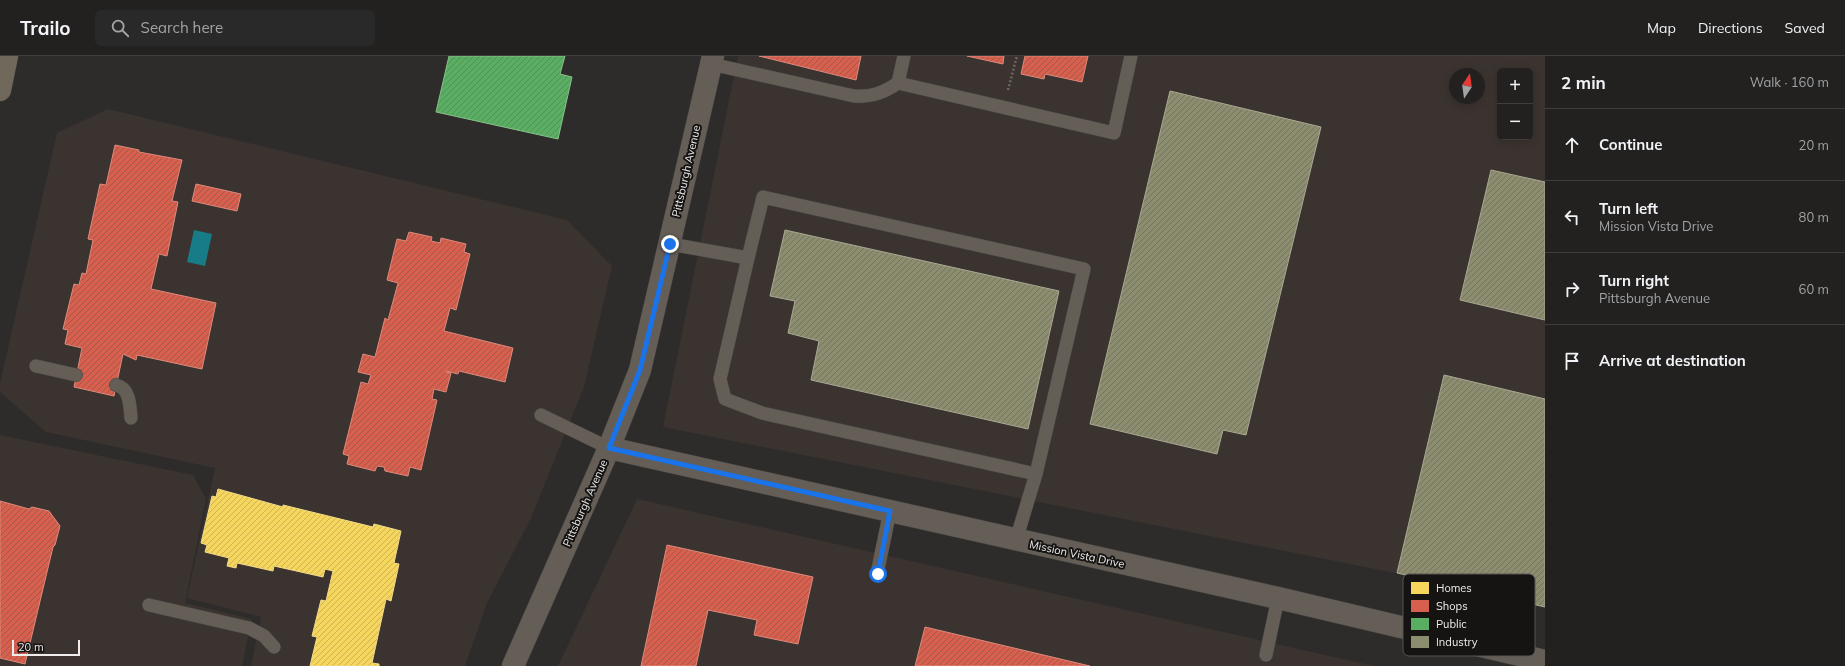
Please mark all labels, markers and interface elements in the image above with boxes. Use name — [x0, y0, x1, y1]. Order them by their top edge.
search box — [95, 10, 375, 46]
text: Trailo — [20, 16, 71, 40]
icon: search — [109, 17, 131, 39]
text: Search here — [141, 18, 223, 37]
text: Map — [1647, 19, 1676, 37]
text: Directions — [1698, 19, 1763, 37]
text: Saved — [1785, 19, 1825, 37]
north arrow — [1449, 68, 1485, 104]
map controls — [1497, 68, 1533, 140]
button: + — [1497, 68, 1533, 104]
text: 2 min — [1561, 72, 1606, 93]
text: Walk · 160 m — [1750, 74, 1829, 90]
button: − — [1497, 104, 1533, 140]
street label: Pittsburgh Avenue — [669, 124, 703, 218]
icon: ahead — [1561, 134, 1583, 156]
text: Continue — [1599, 135, 1662, 154]
text: 20 m — [1799, 137, 1829, 153]
text: Turn left — [1599, 199, 1658, 218]
icon: left — [1561, 206, 1583, 228]
text: 80 m — [1799, 209, 1829, 225]
text: Mission Vista Drive — [1599, 218, 1713, 234]
route end — [661, 235, 679, 253]
text: Turn right — [1599, 271, 1669, 290]
icon: right — [1561, 278, 1583, 300]
text: 60 m — [1799, 281, 1829, 297]
text: Pittsburgh Avenue — [1599, 290, 1710, 306]
icon: arrive — [1561, 350, 1583, 372]
text: Arrive at destination — [1599, 351, 1746, 370]
street label: Pittsburgh Avenue — [560, 457, 611, 549]
street label: Mission Vista Drive — [1028, 537, 1126, 571]
route start — [869, 565, 887, 583]
legend — [1403, 574, 1535, 656]
text: Homes — [1436, 581, 1472, 595]
text: Shops — [1436, 599, 1468, 613]
text: Public — [1436, 617, 1467, 631]
text: Industry — [1436, 635, 1478, 649]
scale bar — [12, 638, 80, 657]
text: 20 m — [18, 640, 44, 654]

